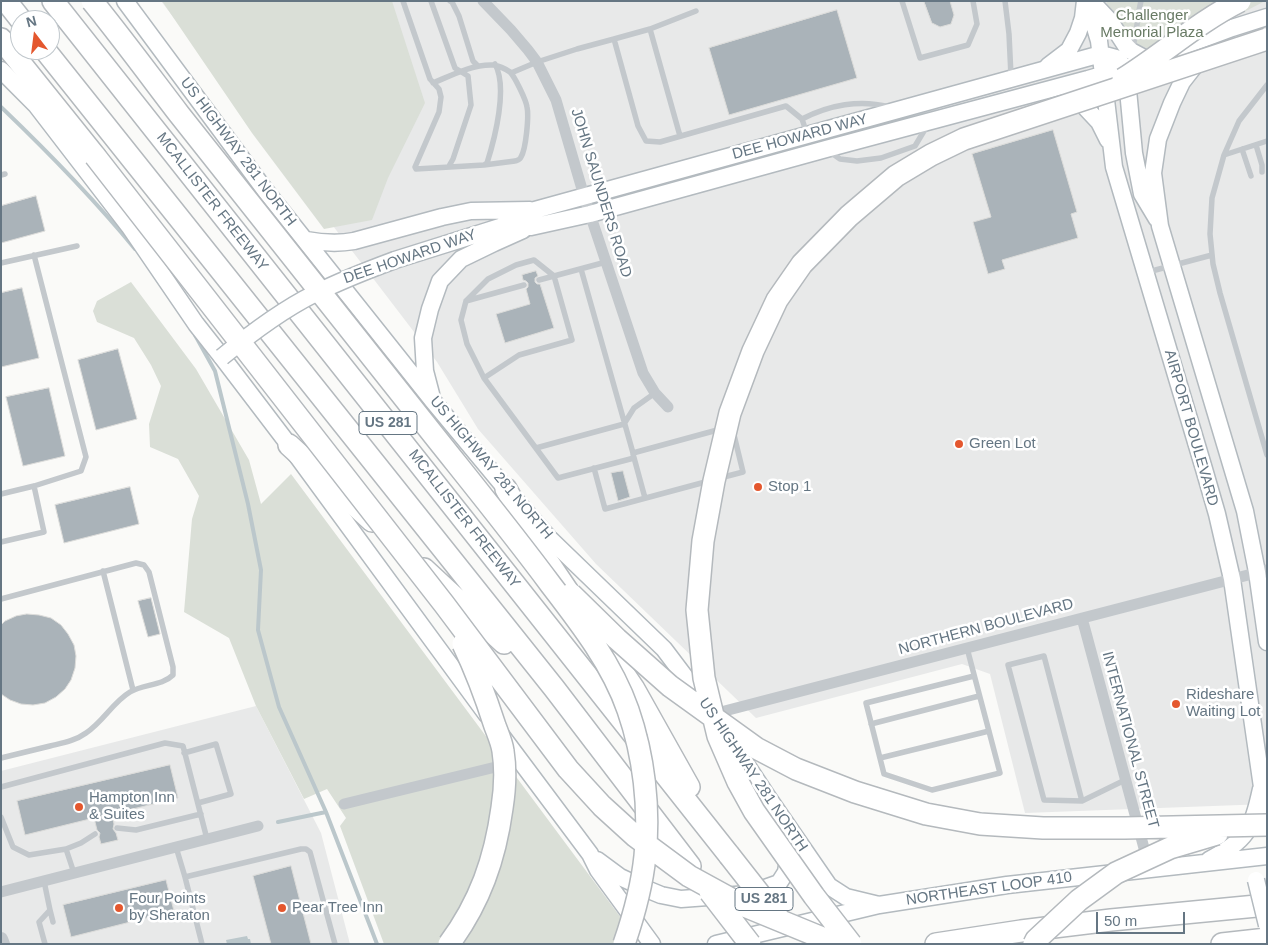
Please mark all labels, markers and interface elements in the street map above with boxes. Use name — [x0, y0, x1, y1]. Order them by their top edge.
park label: Challenger Memorial Plaza — [1100, 7, 1204, 42]
north arrow — [10, 10, 60, 60]
text: N — [24, 12, 38, 31]
street label: US HIGHWAY 281 NORTH — [176, 74, 300, 230]
street label: JOHN SAUNDERS ROAD — [567, 106, 635, 280]
street label: DEE HOWARD WAY — [730, 110, 870, 164]
street label: MCALLISTER FREEWAY — [152, 129, 272, 275]
street label: DEE HOWARD WAY — [341, 226, 479, 288]
street label: AIRPORT BOULEVARD — [1160, 348, 1222, 508]
street label: US HIGHWAY 281 NORTH — [426, 393, 556, 543]
road number: US 281 — [359, 412, 417, 434]
place label: Green Lot — [969, 435, 1036, 453]
marker: Green Lot — [953, 438, 965, 450]
street label: MCALLISTER FREEWAY — [404, 446, 524, 592]
place label: Stop 1 — [768, 478, 811, 496]
marker: Stop 1 — [752, 481, 764, 493]
street label: NORTHERN BOULEVARD — [897, 595, 1075, 659]
street label: INTERNATIONAL STREET — [1098, 650, 1162, 830]
place label: Rideshare Waiting Lot — [1186, 686, 1260, 721]
street label: US HIGHWAY 281 NORTH — [695, 695, 811, 855]
marker: Rideshare Waiting Lot — [1170, 698, 1182, 710]
place label: Hampton Inn & Suites — [89, 789, 175, 824]
marker: Hampton Inn & Suites — [73, 801, 85, 813]
street label: NORTHEAST LOOP 410 — [905, 868, 1073, 910]
road number: US 281 — [735, 888, 793, 911]
place label: Four Points by Sheraton — [129, 890, 210, 925]
place label: Pear Tree Inn — [292, 899, 383, 917]
marker: Four Points by Sheraton — [113, 902, 125, 914]
marker: Pear Tree Inn — [276, 902, 288, 914]
scale bar — [1098, 902, 1187, 934]
text: 50 m — [1104, 912, 1137, 929]

